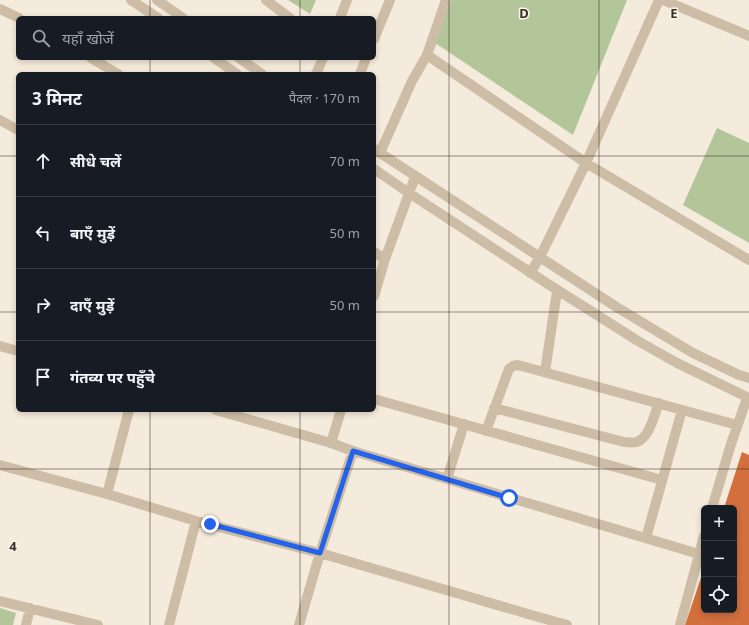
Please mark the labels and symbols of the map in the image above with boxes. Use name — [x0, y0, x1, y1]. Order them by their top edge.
text: D — [519, 4, 529, 22]
text: E — [670, 4, 678, 22]
route start — [500, 489, 518, 507]
route end — [201, 515, 219, 533]
text: 4 — [9, 537, 17, 555]

